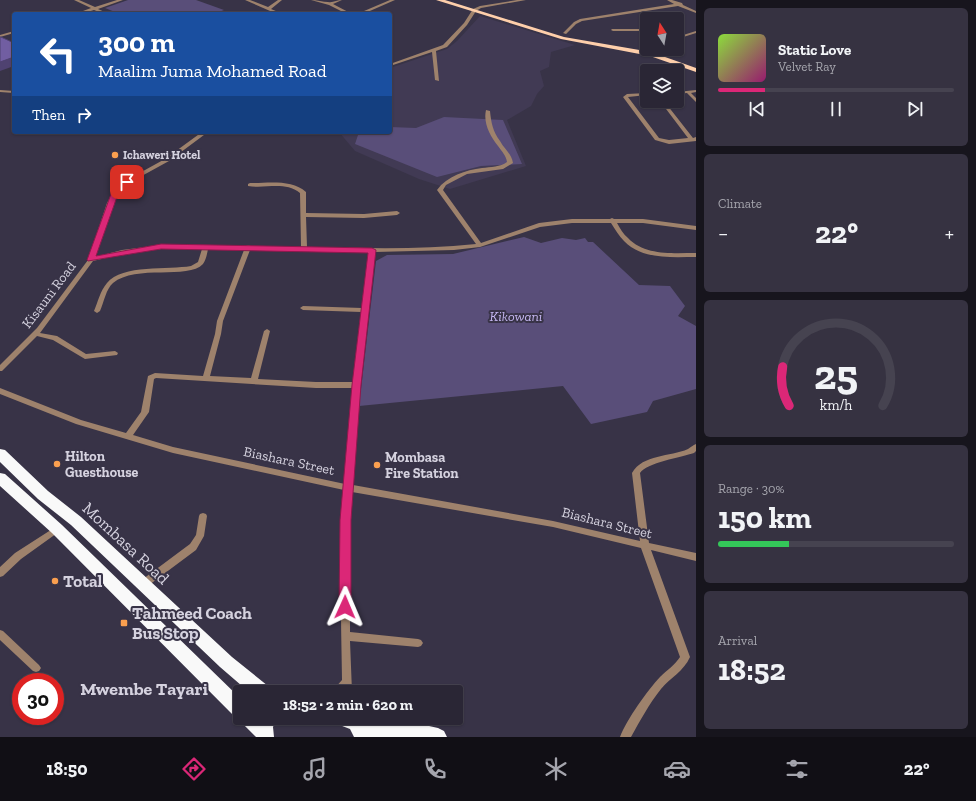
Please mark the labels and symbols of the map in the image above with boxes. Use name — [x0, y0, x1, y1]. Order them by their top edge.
north arrow — [640, 12, 684, 56]
place label: Ichaweri Hotel — [123, 148, 201, 162]
marker: Ichaweri Hotel — [110, 150, 120, 160]
pin — [110, 165, 144, 199]
street label: Kisauni Road — [18, 258, 80, 332]
park label: Kikowani — [490, 308, 542, 325]
street label: Biashara Street — [242, 443, 337, 479]
place label: Hilton Guesthouse — [65, 448, 139, 481]
place label: Mombasa Fire Station — [385, 449, 459, 482]
marker: Hilton Guesthouse — [52, 459, 62, 469]
marker: Mombasa Fire Station — [372, 460, 382, 470]
street label: Mombasa Road — [78, 498, 174, 589]
street label: Biashara Street — [560, 504, 655, 543]
place label: Total — [63, 571, 103, 591]
marker: Total — [50, 576, 60, 586]
position arrow — [324, 586, 366, 628]
place label: Tahmeed Coach Bus Stop — [132, 603, 252, 643]
marker: Tahmeed Coach Bus Stop — [119, 618, 129, 628]
speed limit sign: 30 — [12, 673, 64, 725]
district label: Mwembe Tayari — [80, 678, 208, 700]

